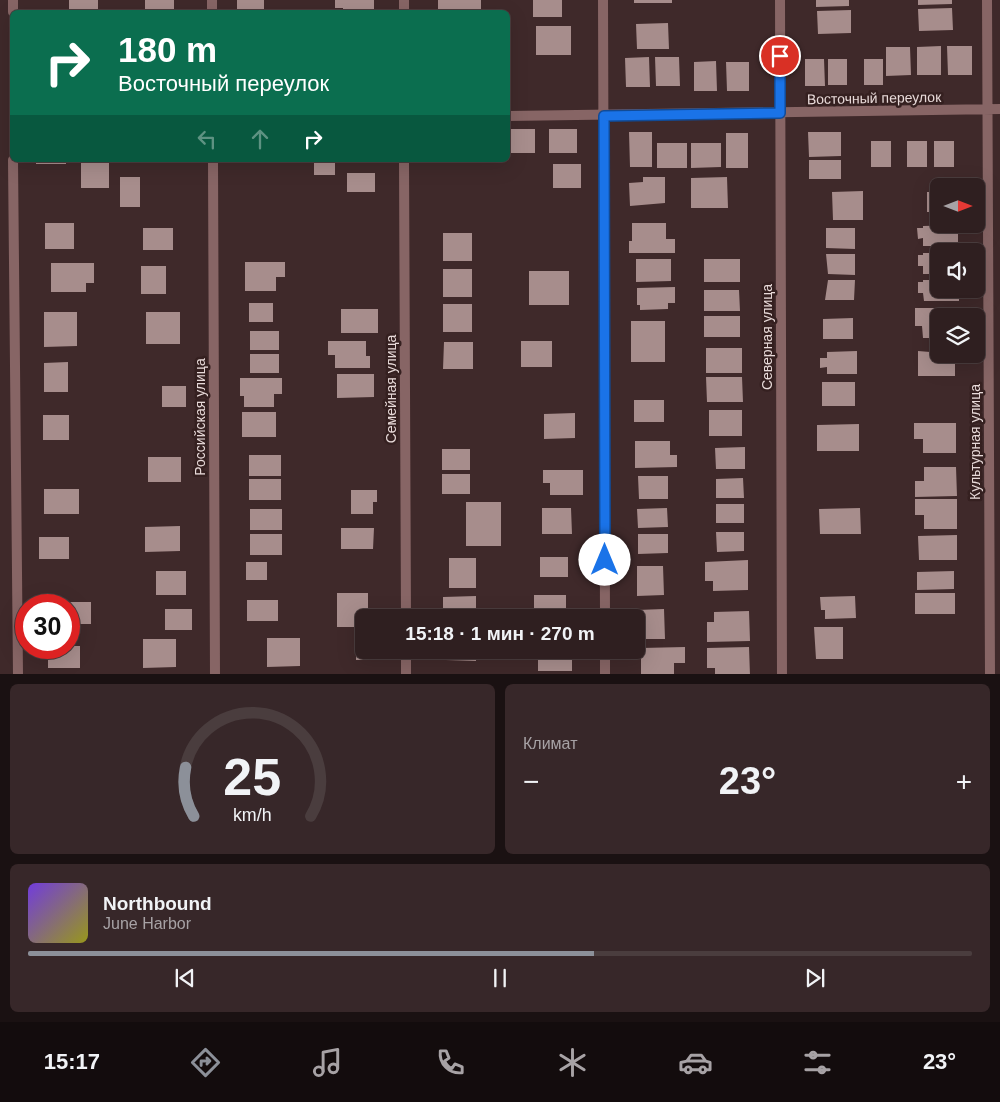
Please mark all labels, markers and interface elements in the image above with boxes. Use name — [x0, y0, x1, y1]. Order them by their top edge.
icon: right — [35, 30, 100, 95]
text: 180 m — [118, 30, 217, 69]
pin — [759, 35, 801, 77]
icon: arrive — [766, 42, 794, 70]
text: Восточный переулок — [118, 71, 329, 96]
street label: Восточный переулок — [807, 89, 942, 107]
icon: left — [193, 125, 221, 153]
icon: ahead — [246, 125, 274, 153]
icon: right — [299, 125, 327, 153]
north arrow — [930, 178, 985, 232]
map controls — [930, 178, 985, 363]
button: sound — [930, 243, 985, 298]
street label: Северная улица — [759, 284, 775, 390]
button: layers — [930, 308, 985, 363]
street label: Семейная улица — [383, 334, 399, 443]
street label: Российская улица — [192, 358, 208, 476]
street label: Культурная улица — [967, 384, 983, 500]
position arrow — [578, 533, 630, 585]
speed limit sign: 30 — [15, 594, 80, 659]
text: 15:18 · 1 мин · 270 m — [405, 623, 595, 644]
text: Климат — [523, 735, 577, 752]
text: 25 — [224, 748, 281, 806]
text: 23° — [719, 760, 776, 802]
text: − — [523, 766, 539, 797]
text: + — [956, 766, 972, 797]
text: km/h — [233, 805, 272, 825]
text: Northbound — [103, 893, 212, 914]
text: June Harbor — [103, 915, 191, 932]
icon: previous — [171, 964, 199, 992]
icon: pause — [486, 964, 514, 992]
icon: next — [801, 964, 829, 992]
icon: directions — [188, 1045, 223, 1080]
icon: music — [310, 1045, 345, 1080]
icon: phone — [433, 1045, 468, 1080]
icon: climate — [555, 1045, 590, 1080]
icon: car — [678, 1045, 713, 1080]
icon: filters — [800, 1045, 835, 1080]
text: 15:17 — [44, 1049, 100, 1074]
text: 23° — [923, 1049, 956, 1074]

